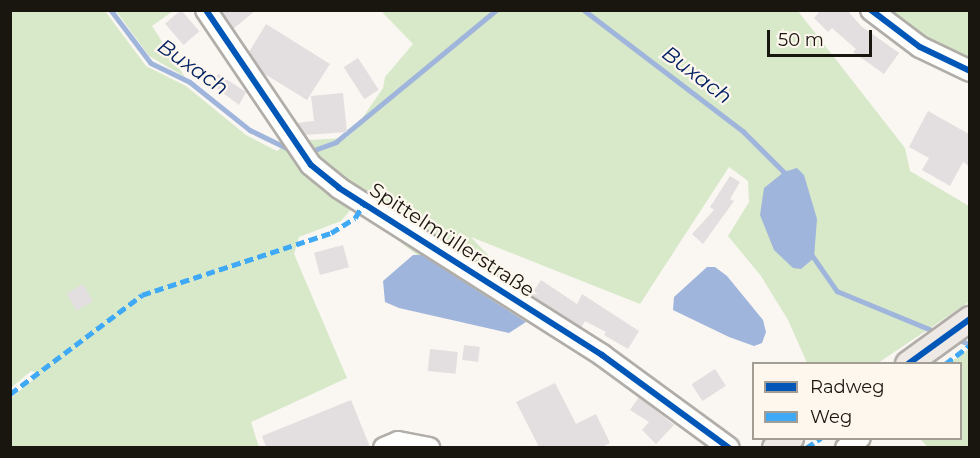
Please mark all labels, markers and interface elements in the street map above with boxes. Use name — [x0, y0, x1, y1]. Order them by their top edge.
scale bar — [770, 18, 875, 56]
text: 50 m — [778, 29, 824, 51]
water label: Buxach — [153, 33, 233, 101]
water label: Buxach — [657, 41, 737, 109]
street label: Spittelmüllerstraße — [365, 178, 539, 302]
legend — [752, 362, 962, 440]
text: Radweg — [810, 376, 885, 398]
text: Weg — [810, 406, 852, 428]

